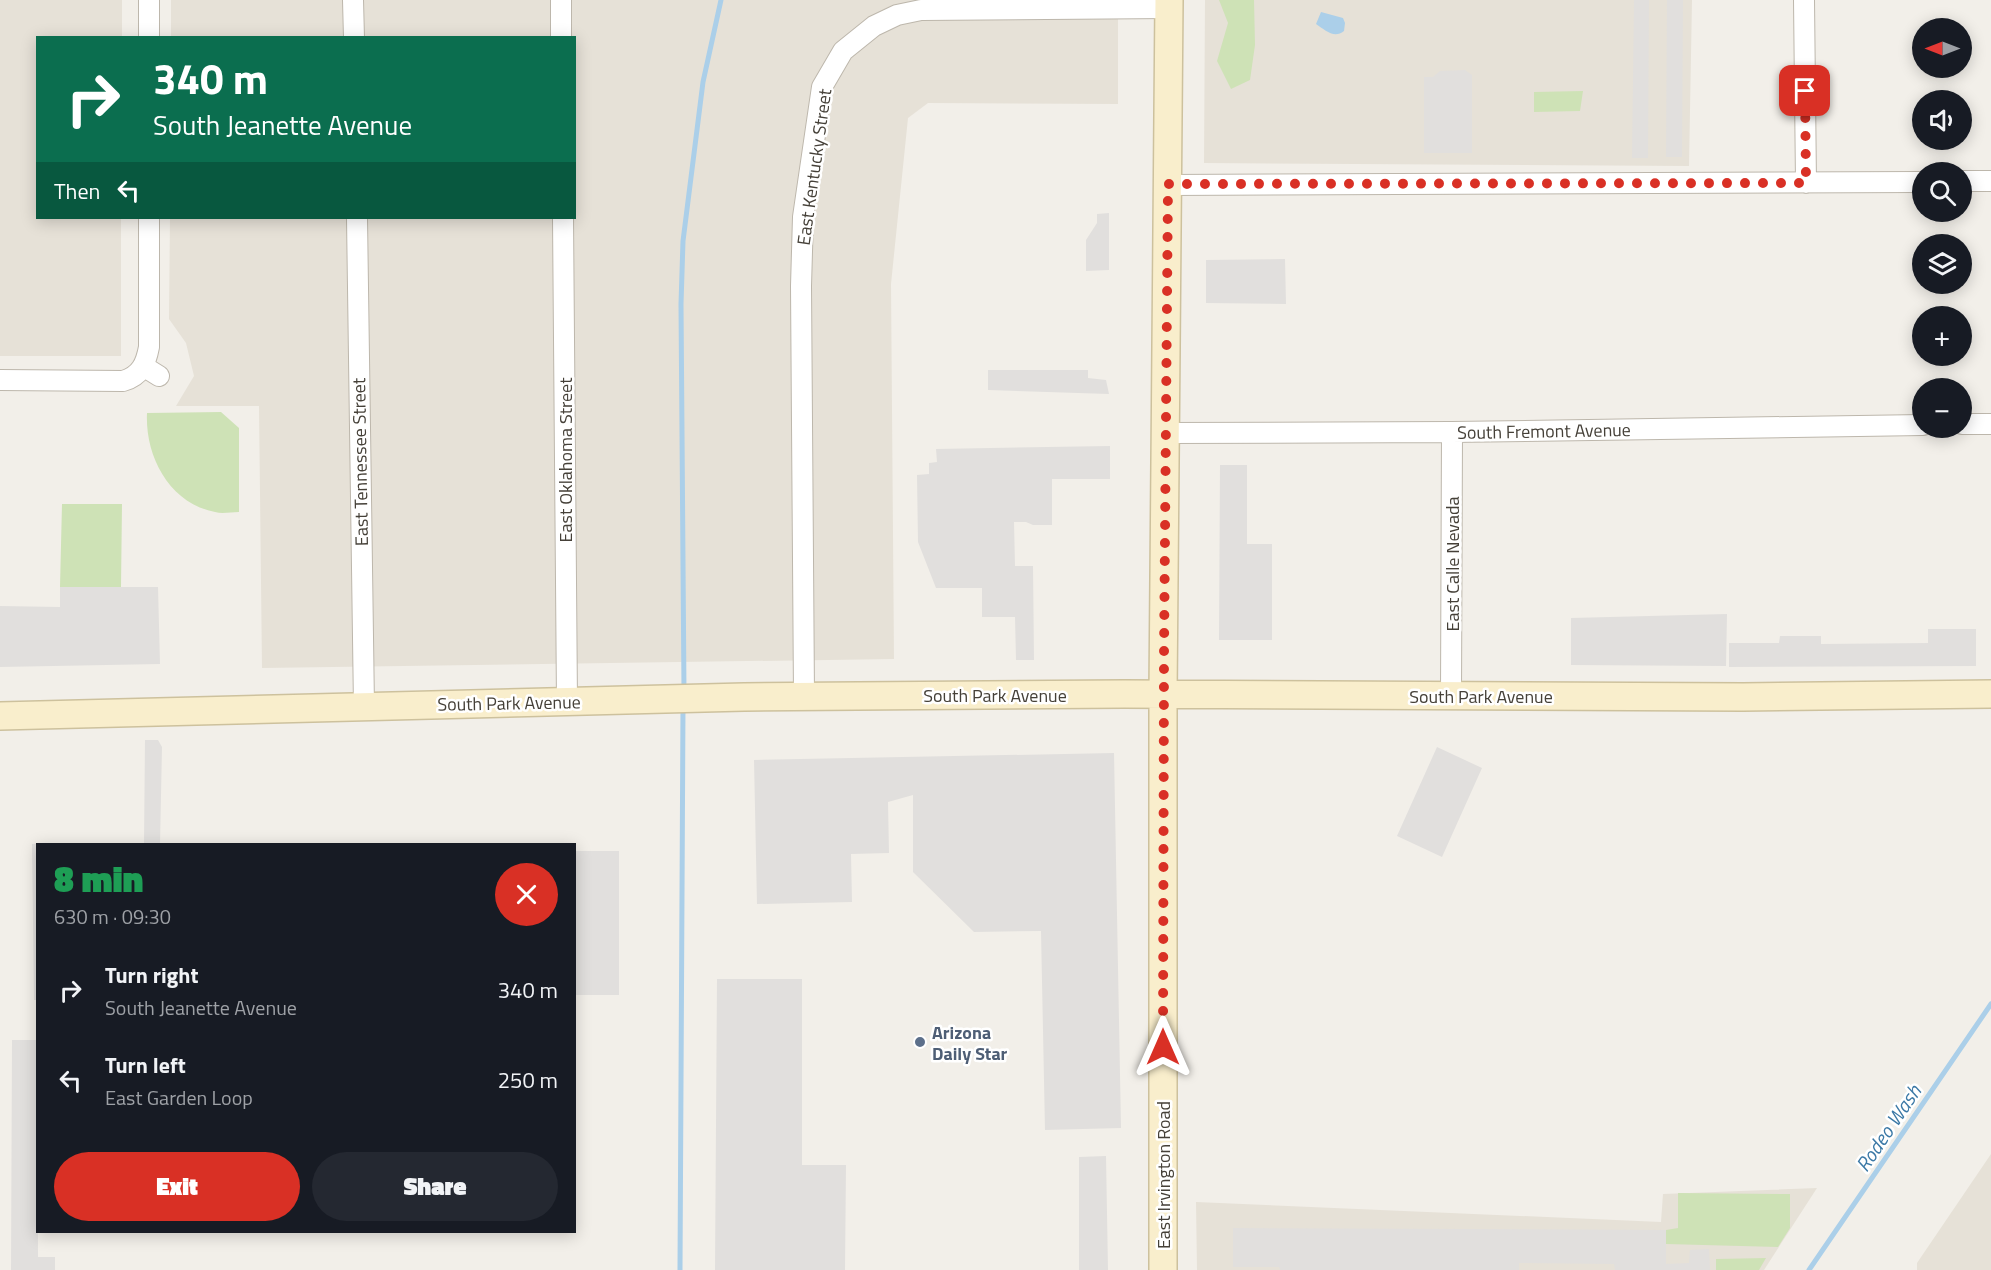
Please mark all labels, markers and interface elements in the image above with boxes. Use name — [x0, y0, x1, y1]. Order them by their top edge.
north arrow — [1912, 18, 1972, 78]
map controls — [1912, 18, 1972, 438]
text: 340 m — [153, 46, 268, 110]
icon: right — [54, 60, 132, 138]
pin — [1779, 65, 1830, 116]
icon: arrive — [1788, 74, 1821, 107]
street label: East Kentucky Street — [790, 86, 838, 247]
button: sound — [1912, 90, 1972, 150]
text: South Jeanette Avenue — [153, 104, 412, 145]
button: search — [1912, 162, 1972, 222]
text: Then — [54, 174, 100, 208]
icon: left — [112, 174, 145, 207]
button: layers — [1912, 234, 1972, 294]
button: + — [1912, 306, 1972, 366]
street label: East Tennessee Street — [345, 377, 375, 546]
street label: East Oklahoma Street — [552, 377, 579, 542]
button: − — [1912, 378, 1972, 438]
street label: South Fremont Avenue — [1457, 416, 1631, 446]
street label: East Calle Nevada — [1439, 497, 1466, 631]
street label: South Park Avenue — [923, 682, 1067, 709]
street label: South Park Avenue — [1409, 683, 1553, 710]
street label: South Park Avenue — [437, 688, 581, 718]
text: 8 min — [54, 851, 143, 906]
button: close — [495, 863, 558, 926]
text: 630 m · 09:30 — [54, 901, 171, 932]
text: Turn right — [105, 958, 199, 992]
text: 340 m — [498, 973, 558, 1007]
icon: right — [54, 974, 87, 1007]
text: South Jeanette Avenue — [105, 992, 297, 1023]
position arrow — [1131, 1015, 1195, 1079]
place label: Arizona Daily Star — [932, 1019, 1008, 1067]
marker: Arizona Daily Star — [913, 1035, 927, 1049]
text: Turn left — [105, 1048, 186, 1082]
text: 250 m — [498, 1063, 558, 1097]
icon: left — [54, 1064, 87, 1097]
water label: Rodeo Wash — [1847, 1077, 1929, 1178]
text: East Garden Loop — [105, 1082, 253, 1113]
street label: East Irvington Road — [1150, 1101, 1177, 1249]
button: Exit — [54, 1152, 300, 1221]
button: Share — [312, 1152, 558, 1221]

